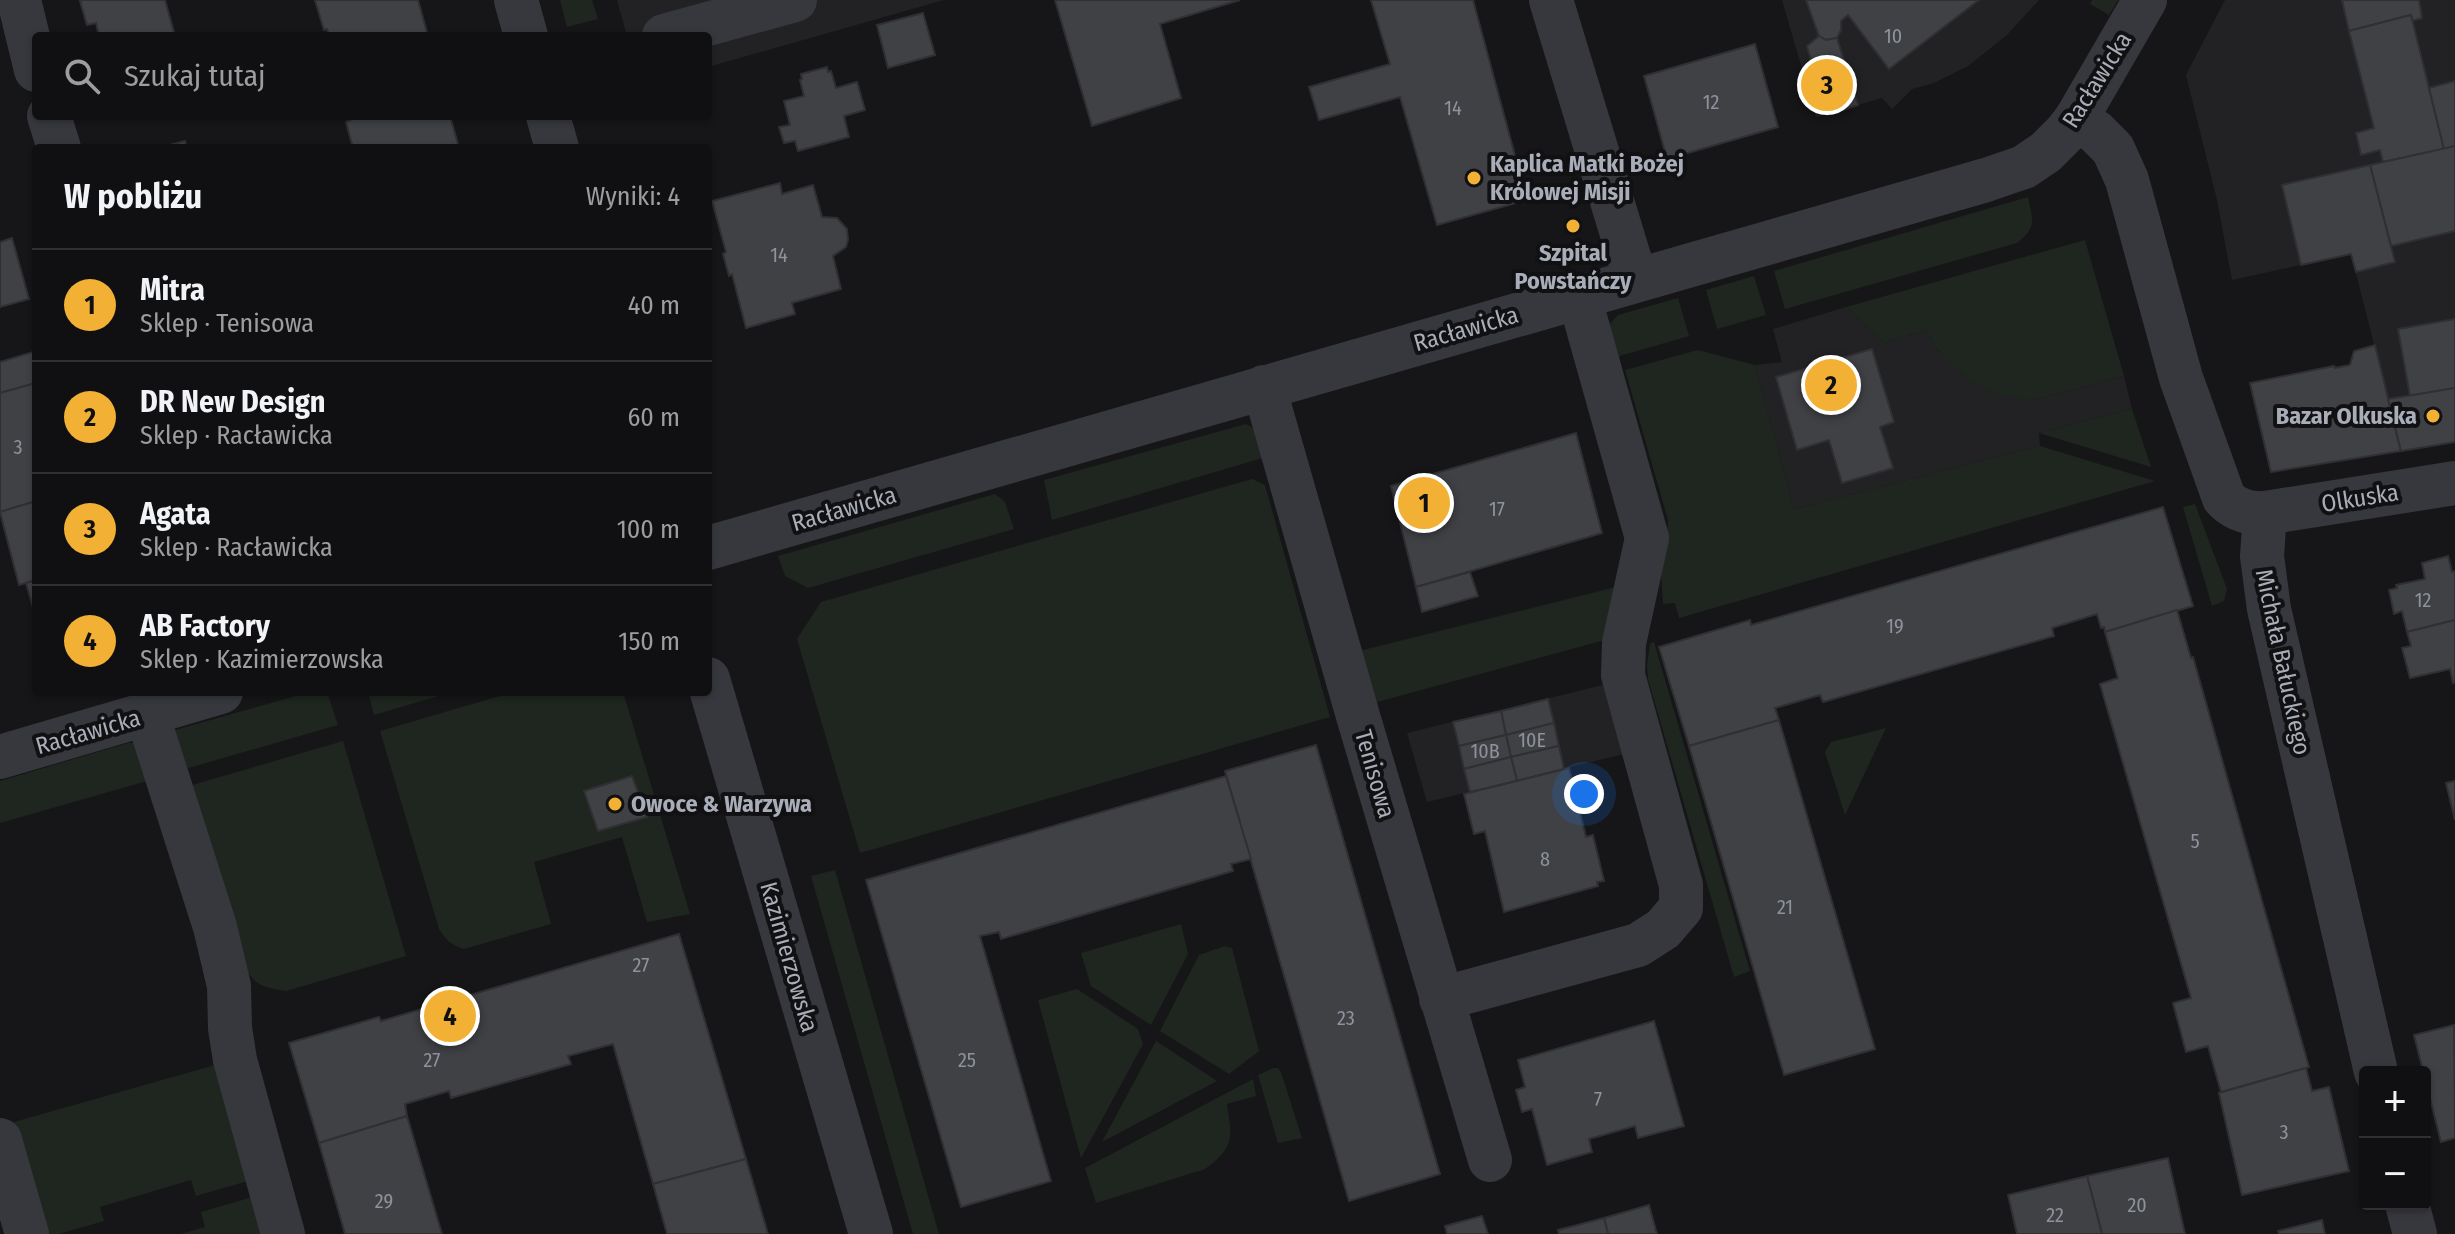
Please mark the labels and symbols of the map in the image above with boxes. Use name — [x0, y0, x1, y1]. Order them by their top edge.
house number: 10 — [1884, 24, 1902, 48]
street label: Racławicka — [2057, 27, 2137, 133]
pin: 3 — [1801, 55, 1853, 115]
house number: 12 — [1703, 90, 1719, 114]
house number: 14 — [1444, 96, 1462, 120]
place label: Kaplica Matki Bożej Królowej Misji — [1490, 150, 1684, 206]
marker: Kaplica Matki Bożej Królowej Misji — [1465, 169, 1483, 187]
marker: Szpital Powstańczy — [1564, 217, 1582, 235]
place label: Szpital Powstańczy — [1515, 239, 1632, 295]
house number: 14 — [770, 243, 788, 267]
street label: Racławicka — [1410, 301, 1522, 357]
pin: 2 — [1805, 355, 1857, 415]
place label: Bazar Olkuska — [2276, 402, 2417, 430]
marker: Bazar Olkuska — [2424, 407, 2442, 425]
house number: 3 — [13, 435, 23, 459]
pin: 1 — [1398, 473, 1450, 533]
street label: Olkuska — [2319, 478, 2401, 518]
street label: Racławicka — [788, 481, 900, 537]
house number: 17 — [1489, 497, 1505, 521]
street label: Michała Bałuckiego — [2250, 567, 2316, 757]
house number: 12 — [2415, 588, 2431, 612]
house number: 19 — [1886, 614, 1904, 638]
street label: Racławicka — [32, 704, 144, 760]
street label: Tenisowa — [1349, 727, 1401, 821]
house number: 10E — [1518, 728, 1546, 752]
house number: 10B — [1470, 739, 1500, 763]
your location — [1564, 774, 1604, 814]
place label: Owoce & Warzywa — [631, 790, 812, 818]
marker: Owoce & Warzywa — [606, 795, 624, 813]
house number: 5 — [2190, 829, 2200, 853]
house number: 8 — [1540, 847, 1550, 871]
street label: Kazimierzowska — [754, 879, 824, 1035]
house number: 21 — [1777, 895, 1793, 919]
house number: 27 — [633, 953, 649, 977]
pin: 4 — [424, 986, 476, 1046]
house number: 23 — [1337, 1006, 1355, 1030]
house number: 27 — [424, 1048, 440, 1072]
house number: 25 — [958, 1048, 976, 1072]
house number: 7 — [1594, 1087, 1602, 1111]
house number: 3 — [2279, 1120, 2289, 1144]
house number: 29 — [375, 1189, 393, 1213]
house number: 20 — [2127, 1193, 2147, 1217]
house number: 22 — [2046, 1203, 2064, 1227]

